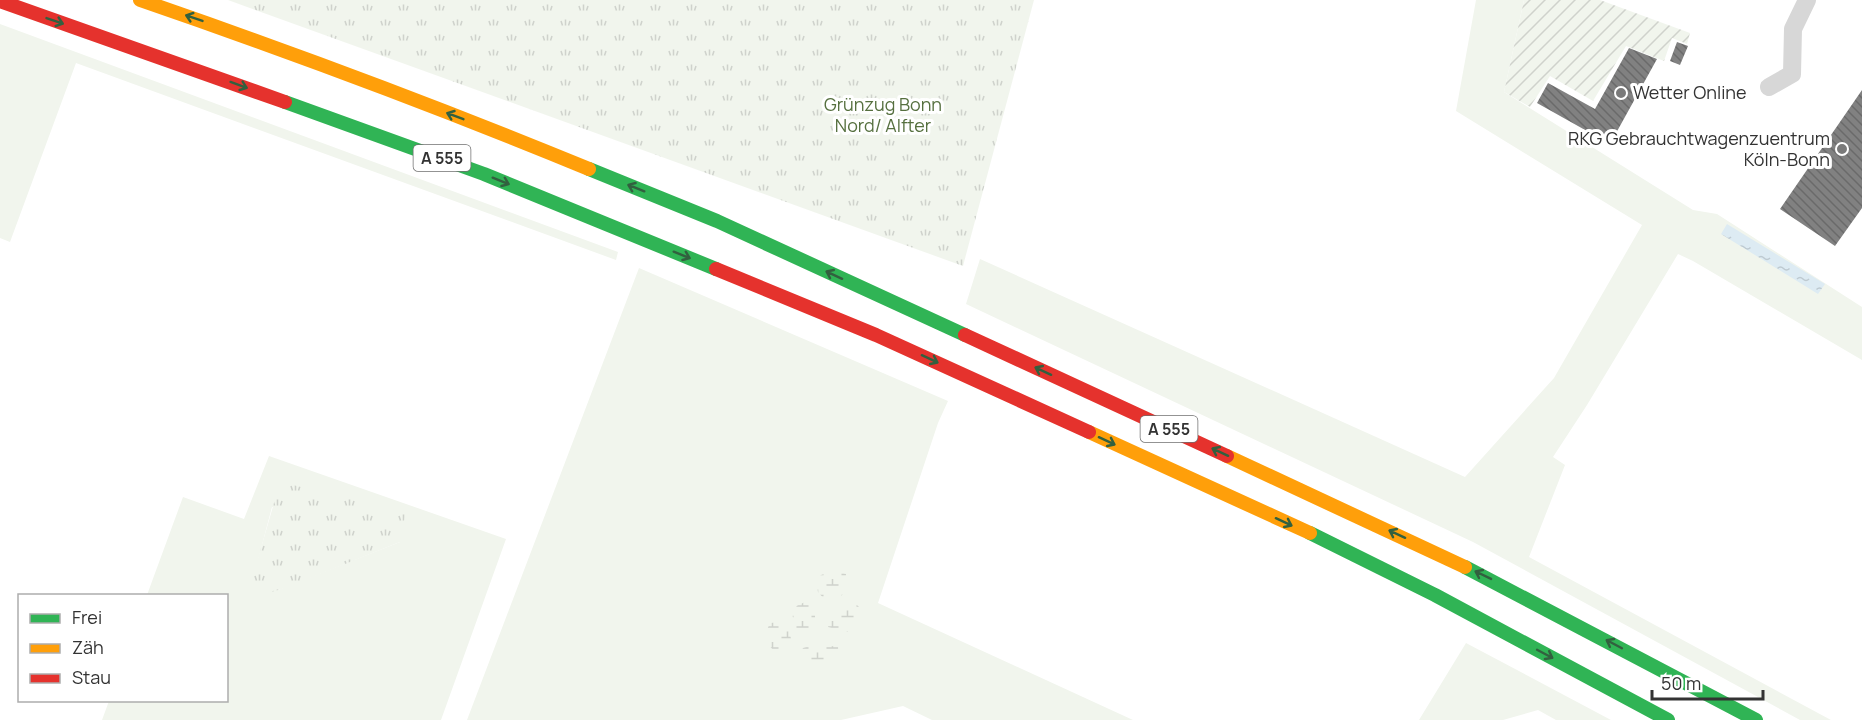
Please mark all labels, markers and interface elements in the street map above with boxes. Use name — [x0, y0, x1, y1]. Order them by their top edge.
one-way arrow — [185, 12, 203, 23]
one-way arrow — [45, 16, 64, 27]
one-way arrow — [230, 80, 248, 91]
place label: Wetter Online — [1633, 80, 1747, 104]
marker: Wetter Online — [1614, 86, 1628, 100]
park label: Grünzug Bonn Nord/ Alfter — [824, 92, 942, 137]
one-way arrow — [446, 109, 465, 120]
place label: RKG Gebrauchtwagenzuentrum Köln-Bonn — [1568, 126, 1830, 171]
marker: RKG Gebrauchtwagenzuentrum Köln-Bonn — [1835, 142, 1849, 156]
road number: A 555 — [414, 145, 470, 171]
one-way arrow — [492, 176, 510, 187]
one-way arrow — [627, 182, 646, 193]
one-way arrow — [672, 250, 690, 261]
one-way arrow — [825, 269, 843, 280]
one-way arrow — [920, 354, 938, 366]
one-way arrow — [1034, 365, 1052, 376]
road number: A 555 — [1140, 416, 1198, 442]
one-way arrow — [1097, 435, 1115, 447]
one-way arrow — [1212, 446, 1230, 458]
one-way arrow — [1275, 516, 1293, 528]
one-way arrow — [1389, 528, 1407, 540]
one-way arrow — [1474, 569, 1492, 581]
legend — [18, 594, 228, 702]
text: Frei — [72, 605, 102, 629]
text: Zäh — [72, 635, 104, 659]
one-way arrow — [1606, 637, 1624, 649]
one-way arrow — [1536, 648, 1553, 660]
scale bar — [1652, 663, 1763, 701]
text: Stau — [72, 665, 111, 689]
text: 50 m — [1661, 671, 1701, 695]

